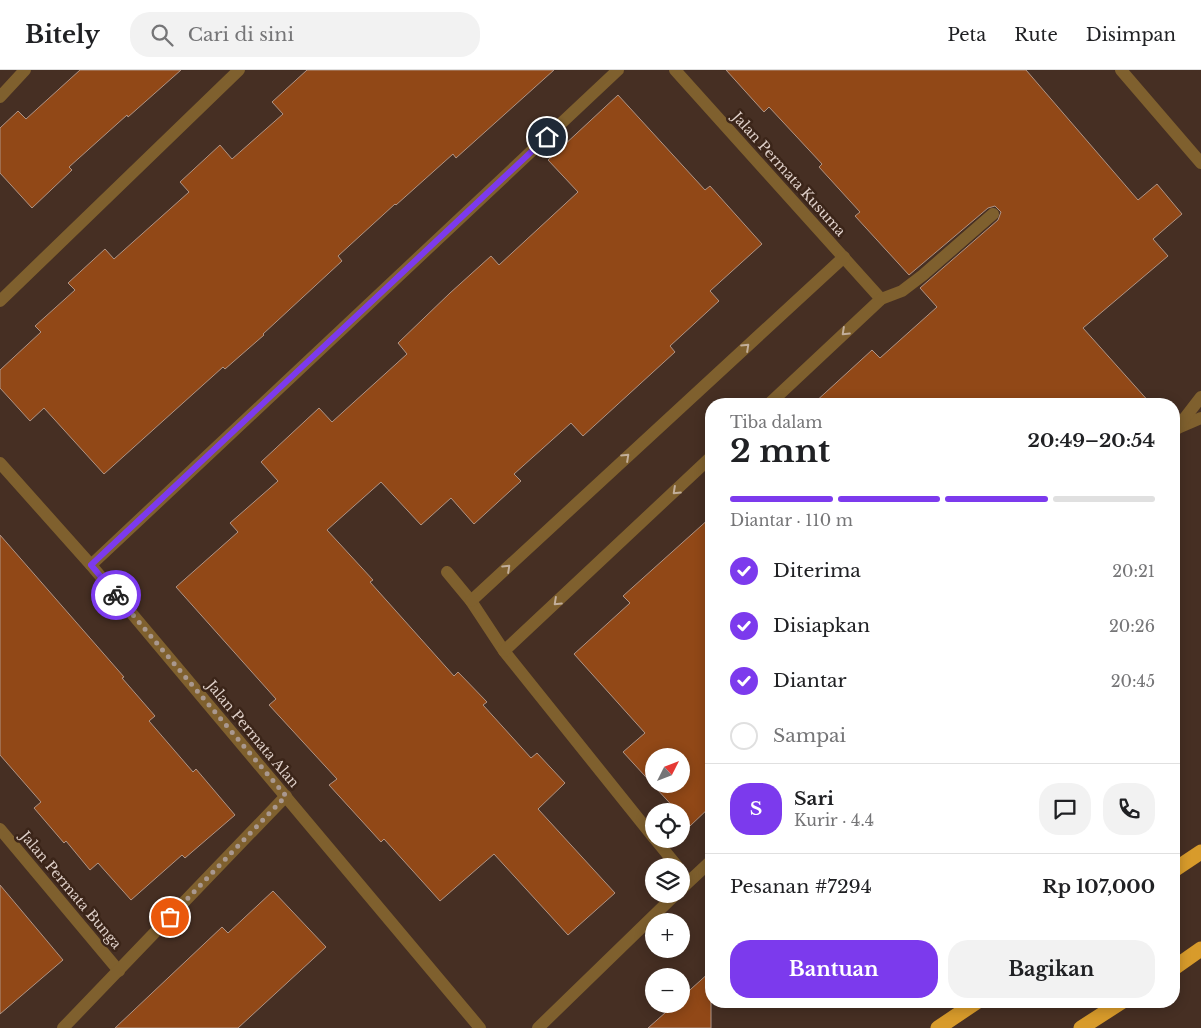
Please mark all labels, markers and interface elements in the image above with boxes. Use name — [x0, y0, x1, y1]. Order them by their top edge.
search box — [130, 12, 480, 57]
text: Bitely — [25, 20, 100, 49]
icon: search — [148, 21, 176, 49]
text: Cari di sini — [188, 23, 294, 46]
text: Peta — [947, 24, 986, 46]
text: Rute — [1014, 24, 1058, 46]
text: Disimpan — [1086, 24, 1176, 46]
street label: Jalan Permata Kusuma — [727, 107, 850, 240]
pin — [526, 116, 568, 158]
icon: home — [533, 123, 561, 151]
one-way arrow — [842, 326, 851, 335]
one-way arrow — [740, 344, 749, 353]
text: Tiba dalam — [730, 412, 822, 432]
text: 20:49–20:54 — [1028, 429, 1155, 452]
text: 2 mnt — [730, 431, 830, 471]
one-way arrow — [621, 454, 630, 463]
one-way arrow — [672, 485, 681, 494]
text: Diantar · 110 m — [730, 510, 853, 530]
icon: check — [730, 557, 758, 585]
text: Diterima — [773, 559, 861, 582]
text: 20:21 — [1112, 561, 1155, 581]
one-way arrow — [501, 564, 510, 573]
courier — [91, 570, 141, 620]
icon: bike — [102, 581, 130, 609]
one-way arrow — [553, 596, 562, 605]
icon: check — [730, 612, 758, 640]
text: Disiapkan — [773, 614, 870, 637]
text: 20:26 — [1109, 616, 1155, 636]
icon: check — [730, 667, 758, 695]
text: Diantar — [773, 669, 847, 692]
text: 20:45 — [1111, 671, 1155, 691]
street label: Jalan Permata Alan — [202, 675, 303, 792]
text: Sampai — [773, 724, 846, 747]
north arrow — [645, 748, 690, 792]
map controls — [645, 748, 690, 1013]
button: chat — [1039, 783, 1091, 835]
button: phone — [1103, 783, 1155, 835]
text: Sari — [794, 787, 834, 810]
text: S — [750, 797, 762, 820]
button: locate — [645, 803, 690, 848]
text: Kurir · 4.4 — [794, 810, 874, 830]
street label: Jalan Permata Bunga — [15, 826, 126, 953]
button: layers — [645, 858, 690, 903]
text: Pesanan #7294 — [730, 875, 872, 898]
text: Rp 107,000 — [1042, 875, 1155, 898]
pin — [149, 896, 191, 938]
icon: bag — [156, 903, 184, 931]
button: + — [645, 913, 690, 958]
button: Bantuan — [730, 940, 938, 998]
button: Bagikan — [948, 940, 1155, 998]
button: − — [645, 968, 690, 1013]

